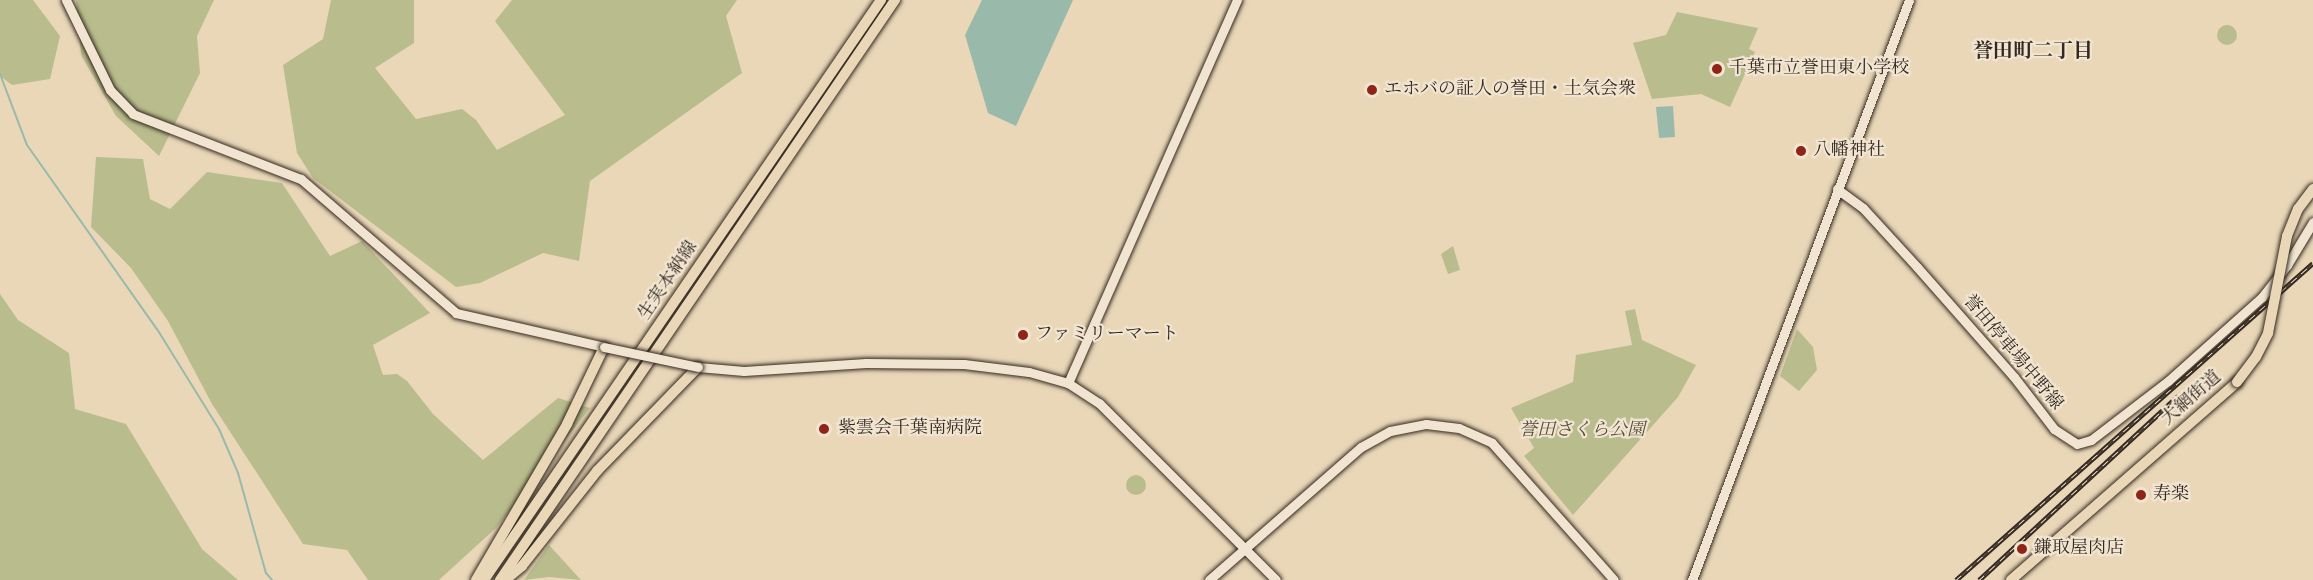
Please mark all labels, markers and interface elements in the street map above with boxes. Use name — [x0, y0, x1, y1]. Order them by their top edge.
district label: 誉田町二丁目 — [1973, 39, 2093, 63]
place label: 千葉市立誉田東小学校 — [1729, 58, 1909, 80]
marker: 千葉市立誉田東小学校 — [1710, 62, 1724, 76]
place label: エホバの証人の誉田・土気会衆 — [1384, 79, 1636, 101]
marker: エホバの証人の誉田・土気会衆 — [1365, 83, 1379, 97]
place label: 八幡神社 — [1813, 140, 1885, 162]
marker: 八幡神社 — [1794, 144, 1808, 158]
street label: 生実本納線 — [635, 238, 703, 324]
street label: 誉田停車場中野線 — [1957, 291, 2067, 415]
place label: ファミリーマート — [1035, 324, 1179, 346]
marker: ファミリーマート — [1016, 328, 1030, 342]
street label: 大網街道 — [2158, 367, 2226, 431]
place label: 紫雲会千葉南病院 — [838, 418, 982, 440]
marker: 紫雲会千葉南病院 — [815, 420, 833, 438]
park label: 誉田さくら公園 — [1519, 420, 1645, 442]
place label: 寿楽 — [2153, 484, 2189, 506]
marker: 寿楽 — [2134, 488, 2148, 502]
place label: 鎌取屋肉店 — [2034, 538, 2124, 560]
marker: 鎌取屋肉店 — [2015, 542, 2029, 556]

